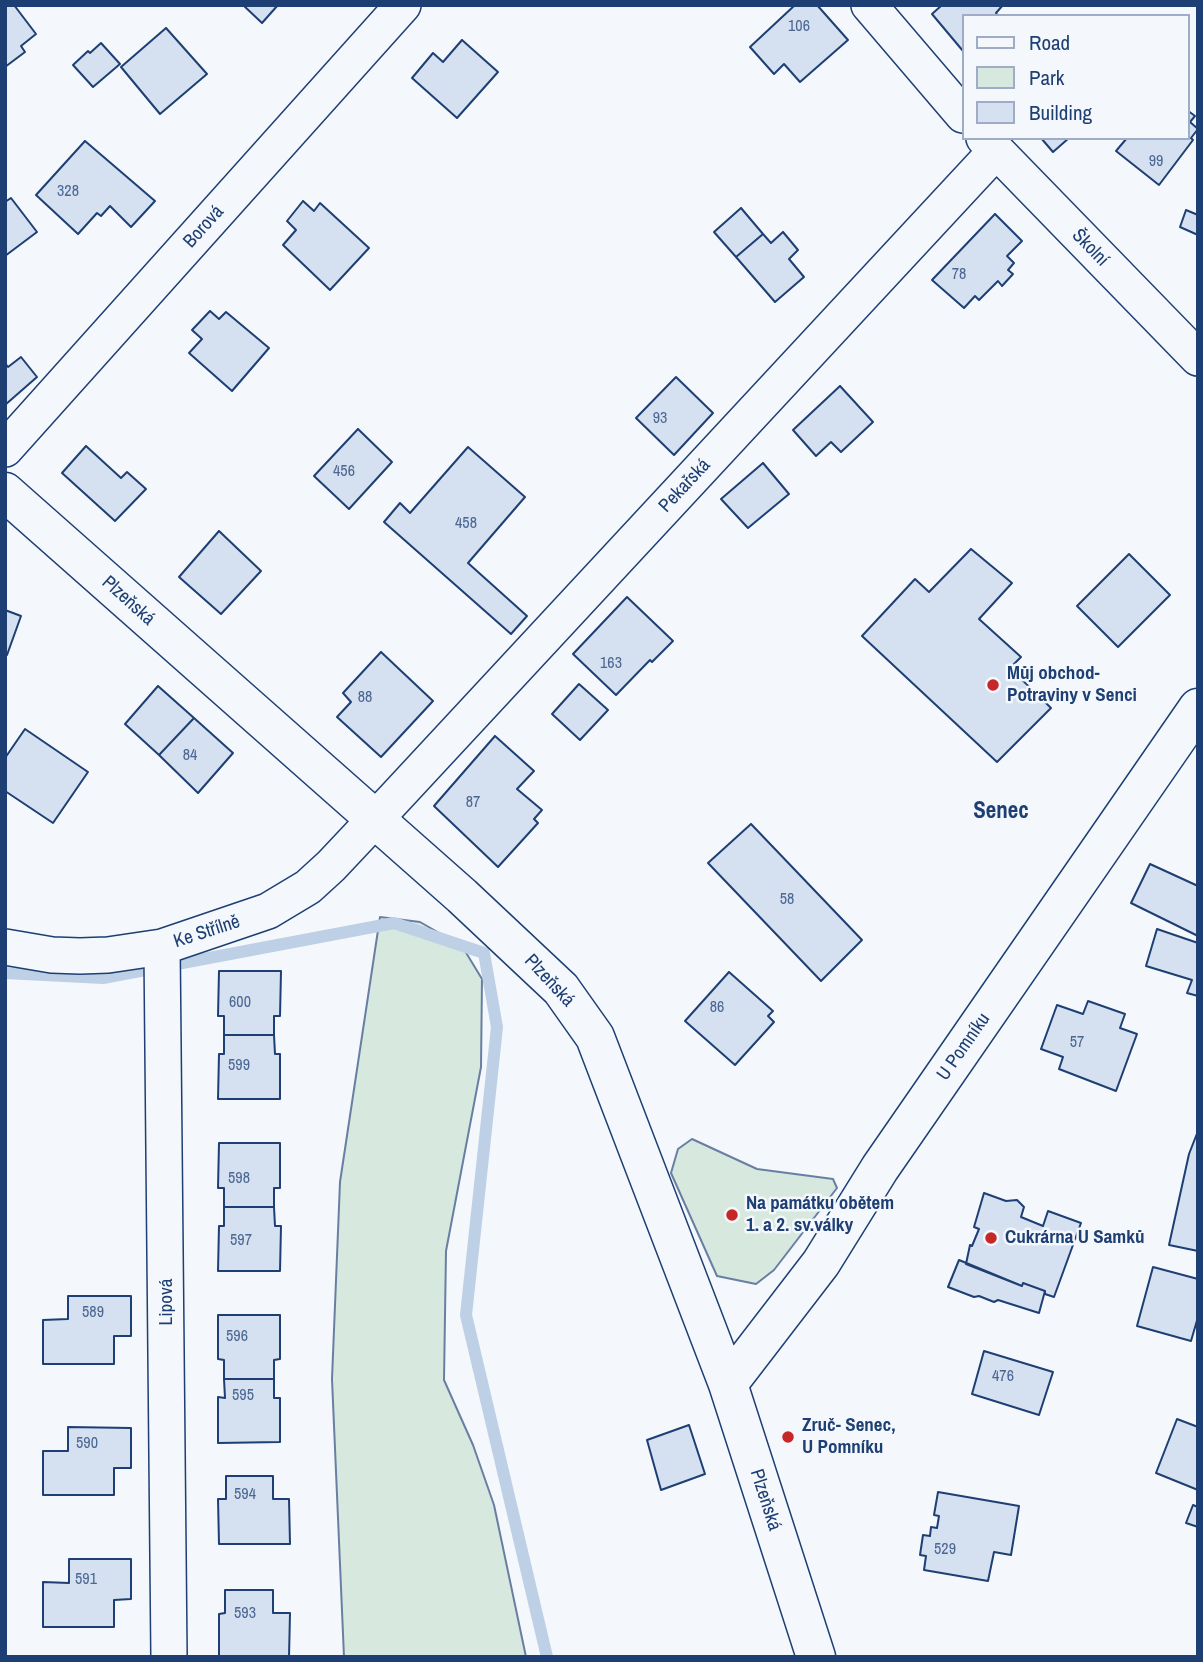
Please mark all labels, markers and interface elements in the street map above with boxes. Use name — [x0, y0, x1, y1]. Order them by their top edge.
legend — [962, 14, 1189, 140]
house number: 106 — [788, 17, 810, 37]
text: Road — [1029, 28, 1070, 57]
text: Park — [1029, 63, 1064, 92]
text: Building — [1029, 98, 1092, 127]
house number: 99 — [1149, 152, 1163, 172]
house number: 328 — [57, 182, 79, 202]
street label: Borová — [179, 201, 229, 253]
street label: Školní — [1067, 225, 1113, 271]
house number: 78 — [952, 265, 966, 285]
house number: 93 — [653, 409, 667, 429]
street label: Pekařská — [655, 454, 715, 518]
house number: 456 — [333, 462, 355, 482]
house number: 458 — [455, 514, 477, 534]
street label: Plzeňská — [97, 571, 159, 631]
house number: 163 — [600, 654, 622, 674]
place label: Můj obchod- Potraviny v Senci — [1007, 663, 1137, 707]
marker: Můj obchod- Potraviny v Senci — [985, 677, 1001, 693]
house number: 88 — [358, 688, 372, 708]
house number: 84 — [183, 746, 197, 766]
house number: 87 — [466, 793, 480, 813]
district label: Senec — [973, 798, 1029, 826]
house number: 58 — [780, 890, 794, 910]
street label: Ke Střílně — [171, 911, 243, 953]
street label: Plzeňská — [519, 950, 579, 1012]
house number: 600 — [229, 993, 251, 1013]
house number: 86 — [710, 998, 724, 1018]
street label: U Pomníku — [933, 1009, 995, 1085]
house number: 57 — [1070, 1033, 1084, 1053]
house number: 599 — [228, 1056, 250, 1076]
house number: 598 — [228, 1169, 250, 1189]
place label: Na památku obětem 1. a 2. sv.války — [746, 1193, 894, 1237]
marker: Na památku obětem 1. a 2. sv.války — [724, 1207, 740, 1223]
place label: Cukrárna U Samků — [1005, 1227, 1144, 1249]
marker: Cukrárna U Samků — [983, 1230, 999, 1246]
house number: 597 — [230, 1231, 252, 1251]
street label: Lipová — [156, 1279, 178, 1325]
house number: 589 — [82, 1303, 104, 1323]
house number: 596 — [226, 1327, 248, 1347]
house number: 476 — [992, 1367, 1014, 1387]
house number: 595 — [232, 1386, 254, 1406]
place label: Zruč- Senec, U Pomníku — [802, 1415, 896, 1459]
marker: Zruč- Senec, U Pomníku — [780, 1429, 796, 1445]
house number: 590 — [76, 1434, 98, 1454]
street label: Plzeňská — [744, 1466, 786, 1534]
house number: 594 — [234, 1485, 256, 1505]
house number: 529 — [934, 1540, 956, 1560]
house number: 591 — [75, 1570, 97, 1590]
house number: 593 — [234, 1604, 256, 1624]

